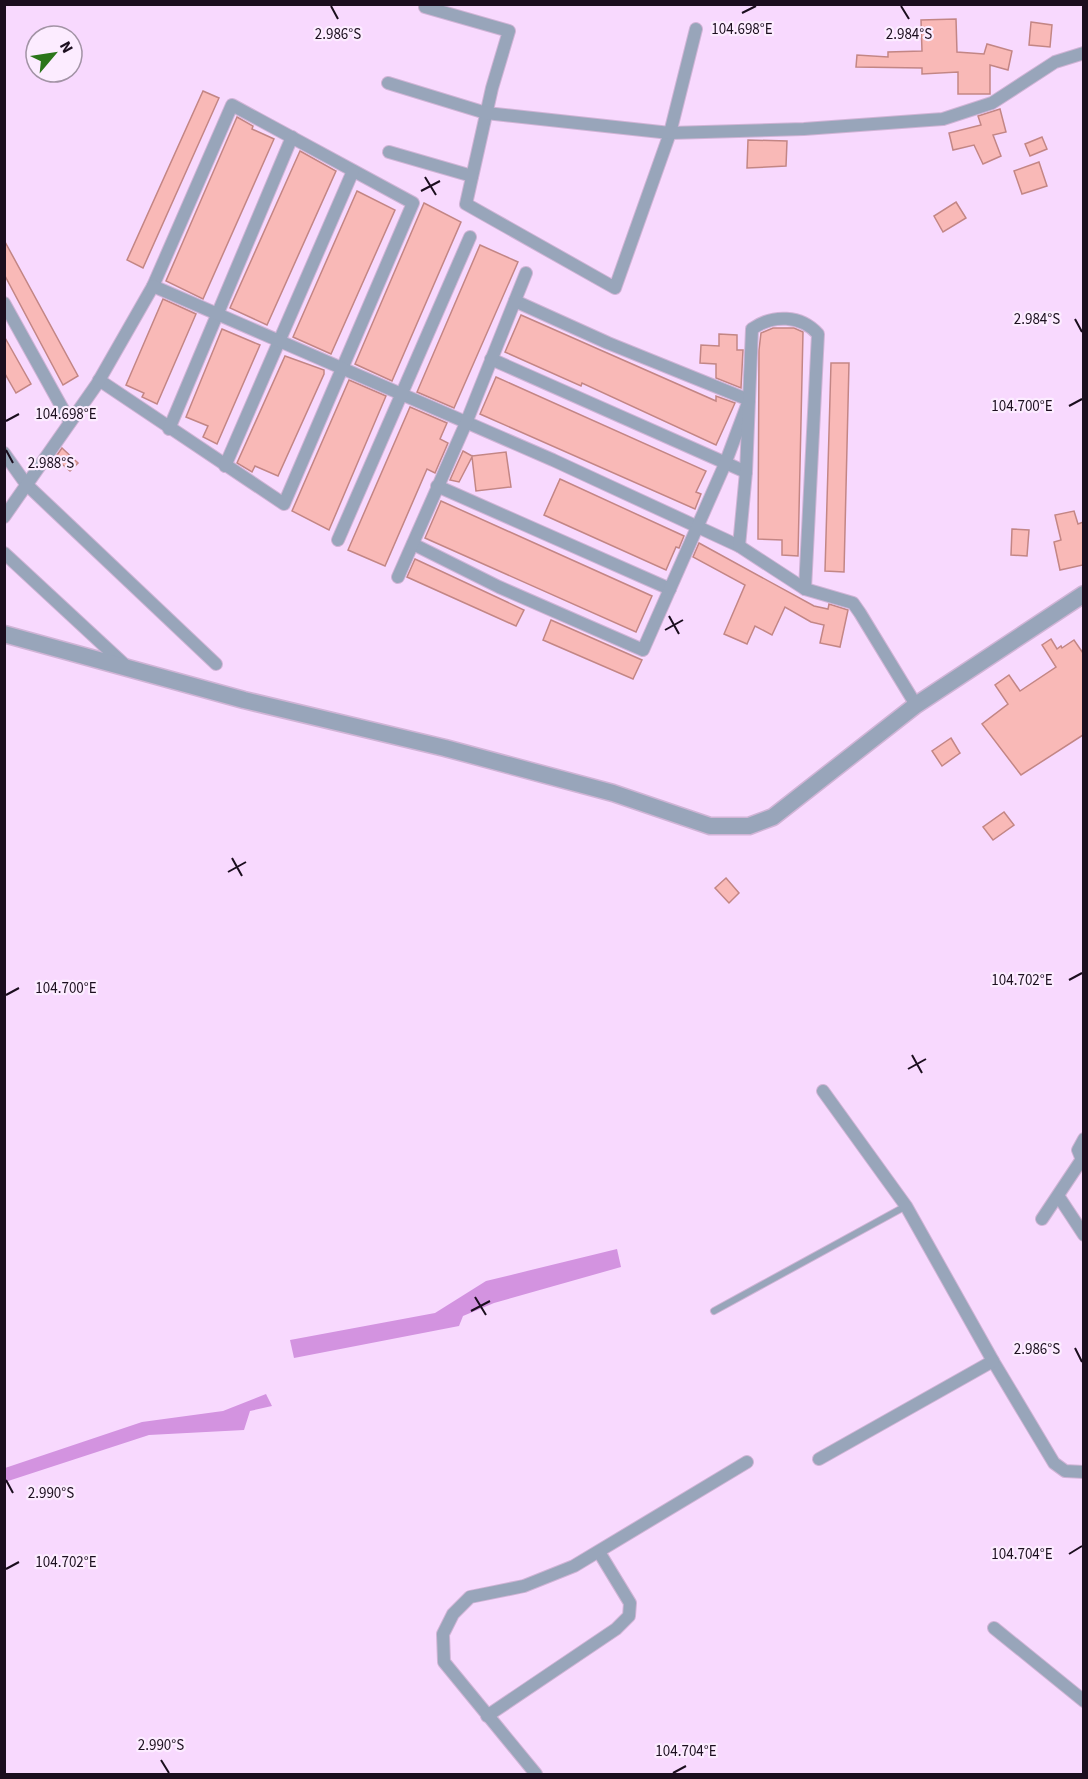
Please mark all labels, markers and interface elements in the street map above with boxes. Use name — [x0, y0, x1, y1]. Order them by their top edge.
text: 104.698°E — [711, 19, 773, 40]
north arrow — [24, 24, 84, 84]
text: 2.986°S — [315, 24, 361, 45]
text: 2.984°S — [886, 24, 932, 45]
text: N — [54, 37, 78, 57]
text: 2.984°S — [1014, 309, 1060, 330]
text: 104.700°E — [991, 396, 1053, 417]
text: 104.698°E — [35, 404, 97, 425]
text: 2.988°S — [28, 453, 74, 474]
text: 104.702°E — [991, 970, 1053, 991]
text: 104.700°E — [35, 978, 97, 999]
text: 2.986°S — [1014, 1339, 1060, 1360]
text: 2.990°S — [28, 1483, 74, 1504]
text: 104.704°E — [991, 1544, 1053, 1565]
text: 104.702°E — [35, 1552, 97, 1573]
text: 2.990°S — [138, 1735, 184, 1756]
text: 104.704°E — [655, 1741, 717, 1762]

